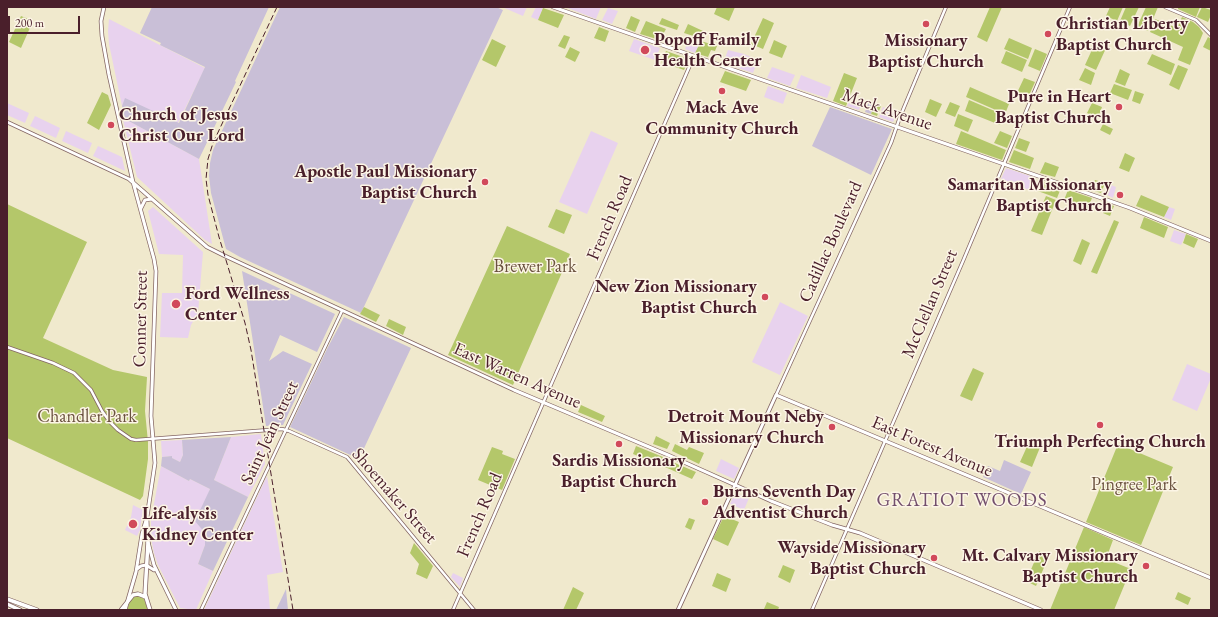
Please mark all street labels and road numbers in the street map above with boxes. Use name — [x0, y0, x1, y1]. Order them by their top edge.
street label: Mack Avenue — [839, 84, 935, 136]
street label: French Road — [583, 173, 637, 263]
street label: Cadillac Boulevard — [795, 178, 867, 306]
street label: McClellan Street — [897, 246, 963, 362]
street label: Conner Street — [129, 270, 153, 368]
street label: East Warren Avenue — [450, 338, 584, 414]
street label: Saint Jean Street — [237, 378, 303, 488]
street label: East Forest Avenue — [868, 412, 996, 482]
street label: Shoemaker Street — [347, 444, 441, 548]
street label: French Road — [453, 470, 507, 560]

